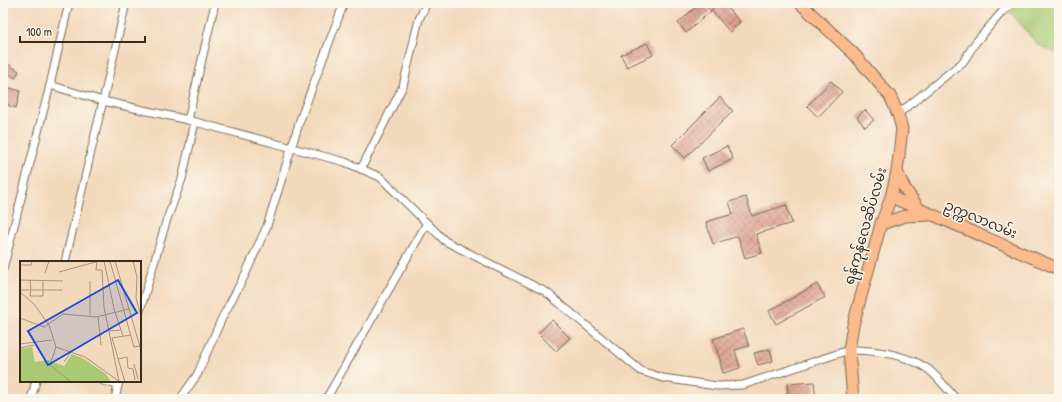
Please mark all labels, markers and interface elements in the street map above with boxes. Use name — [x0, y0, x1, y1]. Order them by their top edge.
scale bar — [20, 18, 145, 44]
text: 100 m — [26, 23, 52, 40]
street label: ရန်ကုန်လေဆိပ်လမ်း — [839, 165, 893, 288]
street label: ဥက္ကလာလမ်း — [941, 195, 1020, 245]
inset map — [20, 261, 141, 382]

